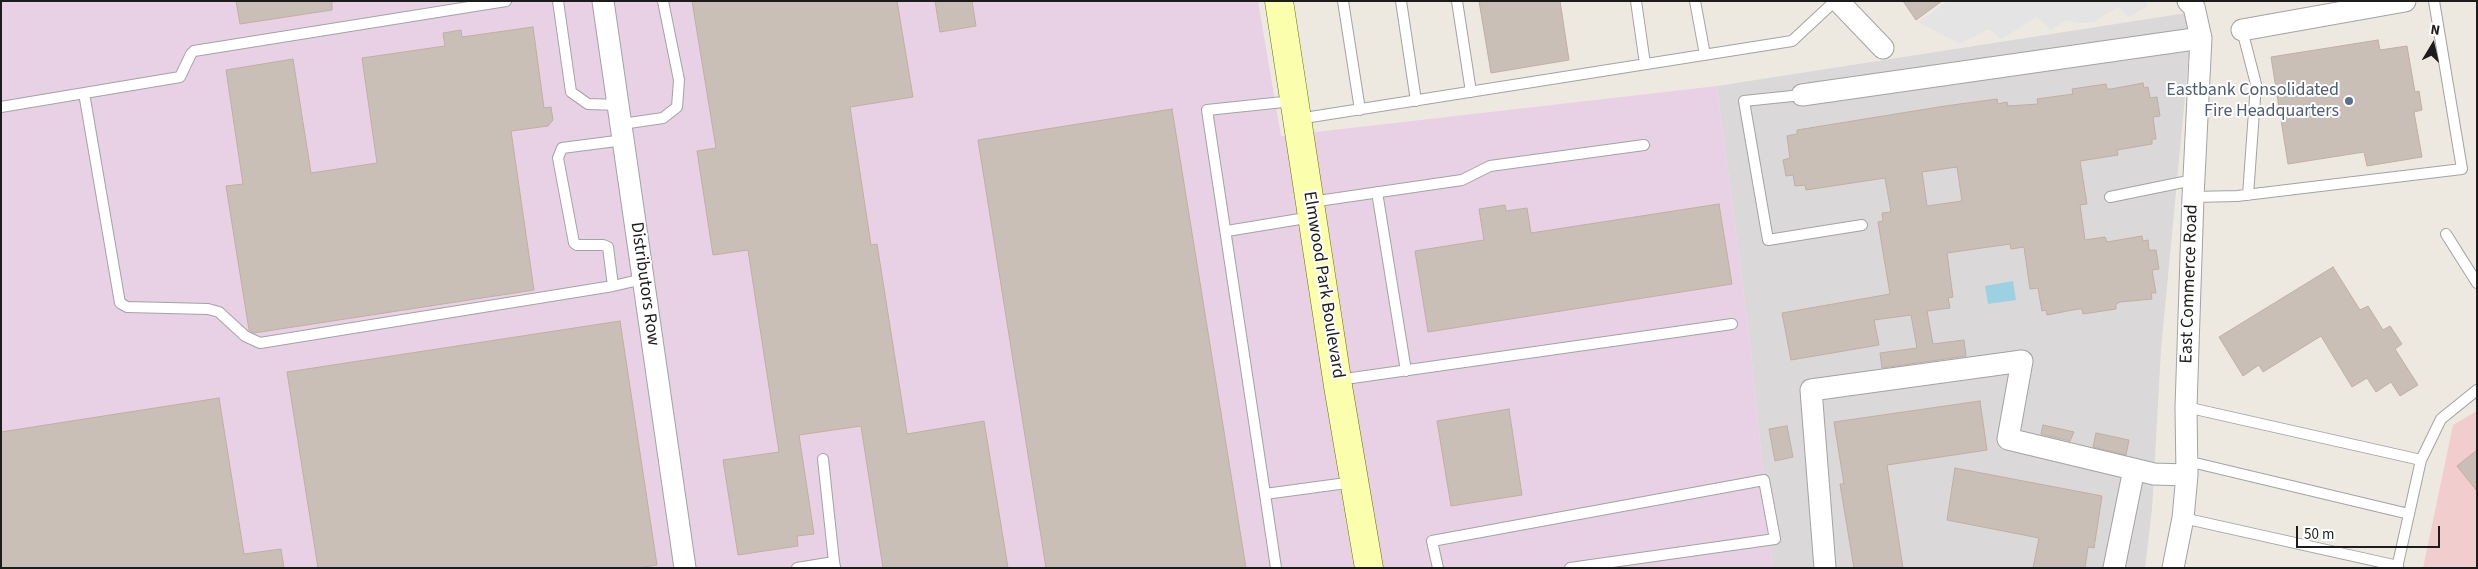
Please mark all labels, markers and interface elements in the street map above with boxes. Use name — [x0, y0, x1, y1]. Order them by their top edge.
north arrow — [2408, 20, 2458, 70]
text: N — [2429, 20, 2442, 41]
place label: Eastbank Consolidated Fire Headquarters — [2166, 80, 2339, 122]
marker: Eastbank Consolidated Fire Headquarters — [2343, 95, 2355, 107]
street label: Elmwood Park Boulevard — [1298, 190, 1348, 380]
street label: East Commerce Road — [2176, 204, 2204, 364]
street label: Distributors Row — [625, 221, 663, 347]
scale bar — [2298, 516, 2442, 548]
text: 50 m — [2304, 524, 2334, 545]

